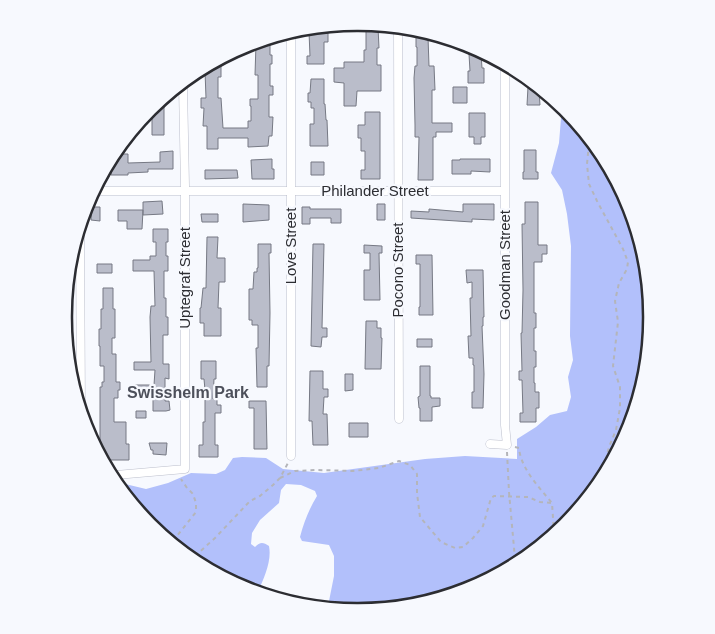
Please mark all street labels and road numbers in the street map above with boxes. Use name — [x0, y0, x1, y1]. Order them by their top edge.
street label: Philander Street — [321, 182, 430, 199]
street label: Love Street — [282, 207, 299, 284]
street label: Goodman Street — [496, 209, 513, 320]
street label: Pocono Street — [389, 222, 406, 318]
street label: Uptegraf Street — [176, 226, 193, 329]

